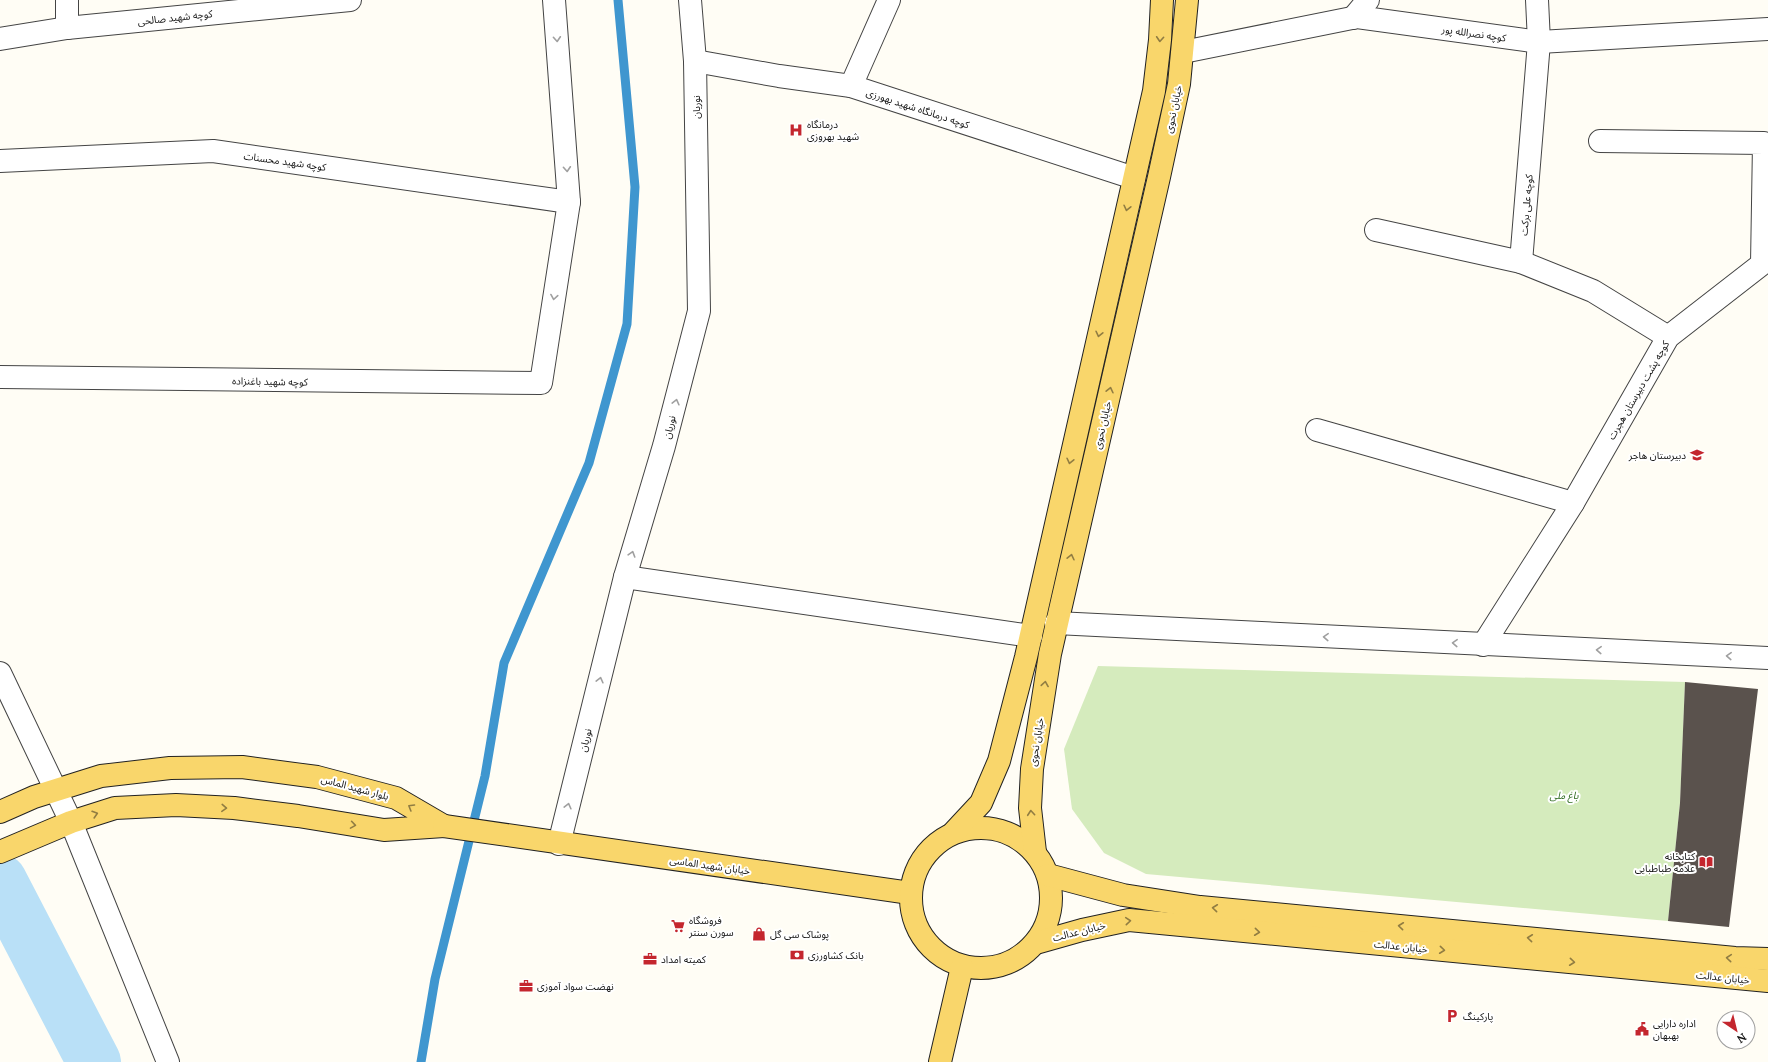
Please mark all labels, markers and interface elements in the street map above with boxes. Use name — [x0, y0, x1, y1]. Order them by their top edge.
street label: کوچه شهید صالحی — [137, 7, 214, 28]
street label: کوچه نصرالله پور — [1440, 22, 1508, 45]
one-way arrow — [553, 36, 562, 42]
one-way arrow — [1156, 36, 1165, 42]
street label: خیابان نحوی — [1162, 84, 1185, 134]
street label: کوچه درمانگاه شهید بهورزی — [865, 86, 972, 132]
street label: نوریان — [690, 95, 703, 119]
place label: درمانگاه شهید بهروزی — [807, 118, 859, 143]
hospital icon: درمانگاه شهید بهروزی — [788, 122, 804, 138]
street label: کوچه شهید محسنات — [243, 149, 328, 174]
one-way arrow — [562, 166, 571, 172]
street label: کوچه علی برکت — [1517, 173, 1536, 236]
one-way arrow — [1124, 204, 1132, 211]
one-way arrow — [550, 294, 559, 300]
one-way arrow — [1095, 331, 1103, 338]
street label: کوچه پشت دبیرستان هجرت — [1605, 338, 1673, 442]
street label: کوچه شهید باغنزاده — [232, 374, 309, 389]
one-way arrow — [1105, 386, 1113, 393]
one-way arrow — [671, 399, 679, 405]
street label: خیابان نحوی — [1091, 400, 1114, 450]
street label: نوریان — [660, 414, 679, 440]
school or university icon: دبیرستان هاجر — [1689, 447, 1705, 463]
place label: دبیرستان هاجر — [1628, 449, 1686, 462]
one-way arrow — [1067, 458, 1075, 464]
one-way arrow — [627, 551, 636, 558]
one-way arrow — [1066, 554, 1075, 561]
one-way arrow — [1323, 632, 1329, 641]
one-way arrow — [1452, 639, 1458, 648]
one-way arrow — [1596, 646, 1602, 655]
one-way arrow — [1726, 652, 1732, 661]
one-way arrow — [595, 677, 604, 684]
one-way arrow — [1040, 681, 1049, 688]
street label: خیابان نحوی — [1026, 717, 1047, 767]
street label: نوریان — [576, 727, 595, 753]
street label: بلوار شهید الماس — [320, 772, 390, 803]
park label: باغ ملی — [1550, 789, 1579, 803]
one-way arrow — [221, 803, 227, 812]
one-way arrow — [564, 803, 572, 809]
one-way arrow — [408, 804, 415, 811]
one-way arrow — [91, 810, 98, 819]
one-way arrow — [1027, 810, 1036, 816]
one-way arrow — [350, 820, 356, 829]
place label: کتابخانه علامه طباطبایی — [1635, 850, 1696, 875]
street label: خیابان شهید الماسی — [669, 853, 751, 878]
library icon: کتابخانه علامه طباطبایی — [1698, 854, 1714, 870]
one-way arrow — [1212, 904, 1218, 913]
place label: فروشگاه سورن سنتر — [688, 914, 734, 939]
one-way arrow — [1125, 916, 1131, 925]
supermarket icon: فروشگاه سورن سنتر — [670, 918, 686, 934]
street label: خیابان عدالت — [1051, 919, 1107, 944]
one-way arrow — [1398, 922, 1404, 931]
shop icon: پوشاک سی گل — [751, 926, 767, 942]
one-way arrow — [1254, 927, 1260, 936]
place label: پوشاک سی گل — [770, 928, 829, 941]
one-way arrow — [1527, 934, 1533, 943]
street label: خیابان عدالت — [1373, 937, 1429, 956]
one-way arrow — [1439, 945, 1445, 954]
bank icon: بانک کشاورزی — [789, 947, 805, 963]
place label: بانک کشاورزی — [808, 949, 864, 962]
office icon: کمیته امداد — [642, 951, 658, 967]
place label: کمیته امداد — [661, 953, 707, 966]
one-way arrow — [1726, 953, 1732, 962]
one-way arrow — [1569, 958, 1575, 967]
street label: خیابان عدالت — [1695, 968, 1751, 987]
office icon: نهضت سواد آموزی — [518, 978, 534, 994]
place label: نهضت سواد آموزی — [537, 980, 614, 993]
parking icon: پارکینگ — [1444, 1008, 1460, 1024]
place label: پارکینگ — [1463, 1010, 1493, 1023]
north arrow — [1716, 1010, 1756, 1050]
place label: اداره دارایی بهبهان — [1653, 1017, 1696, 1042]
public building icon: اداره دارایی بهبهان — [1634, 1021, 1650, 1037]
text: N — [1734, 1030, 1749, 1047]

